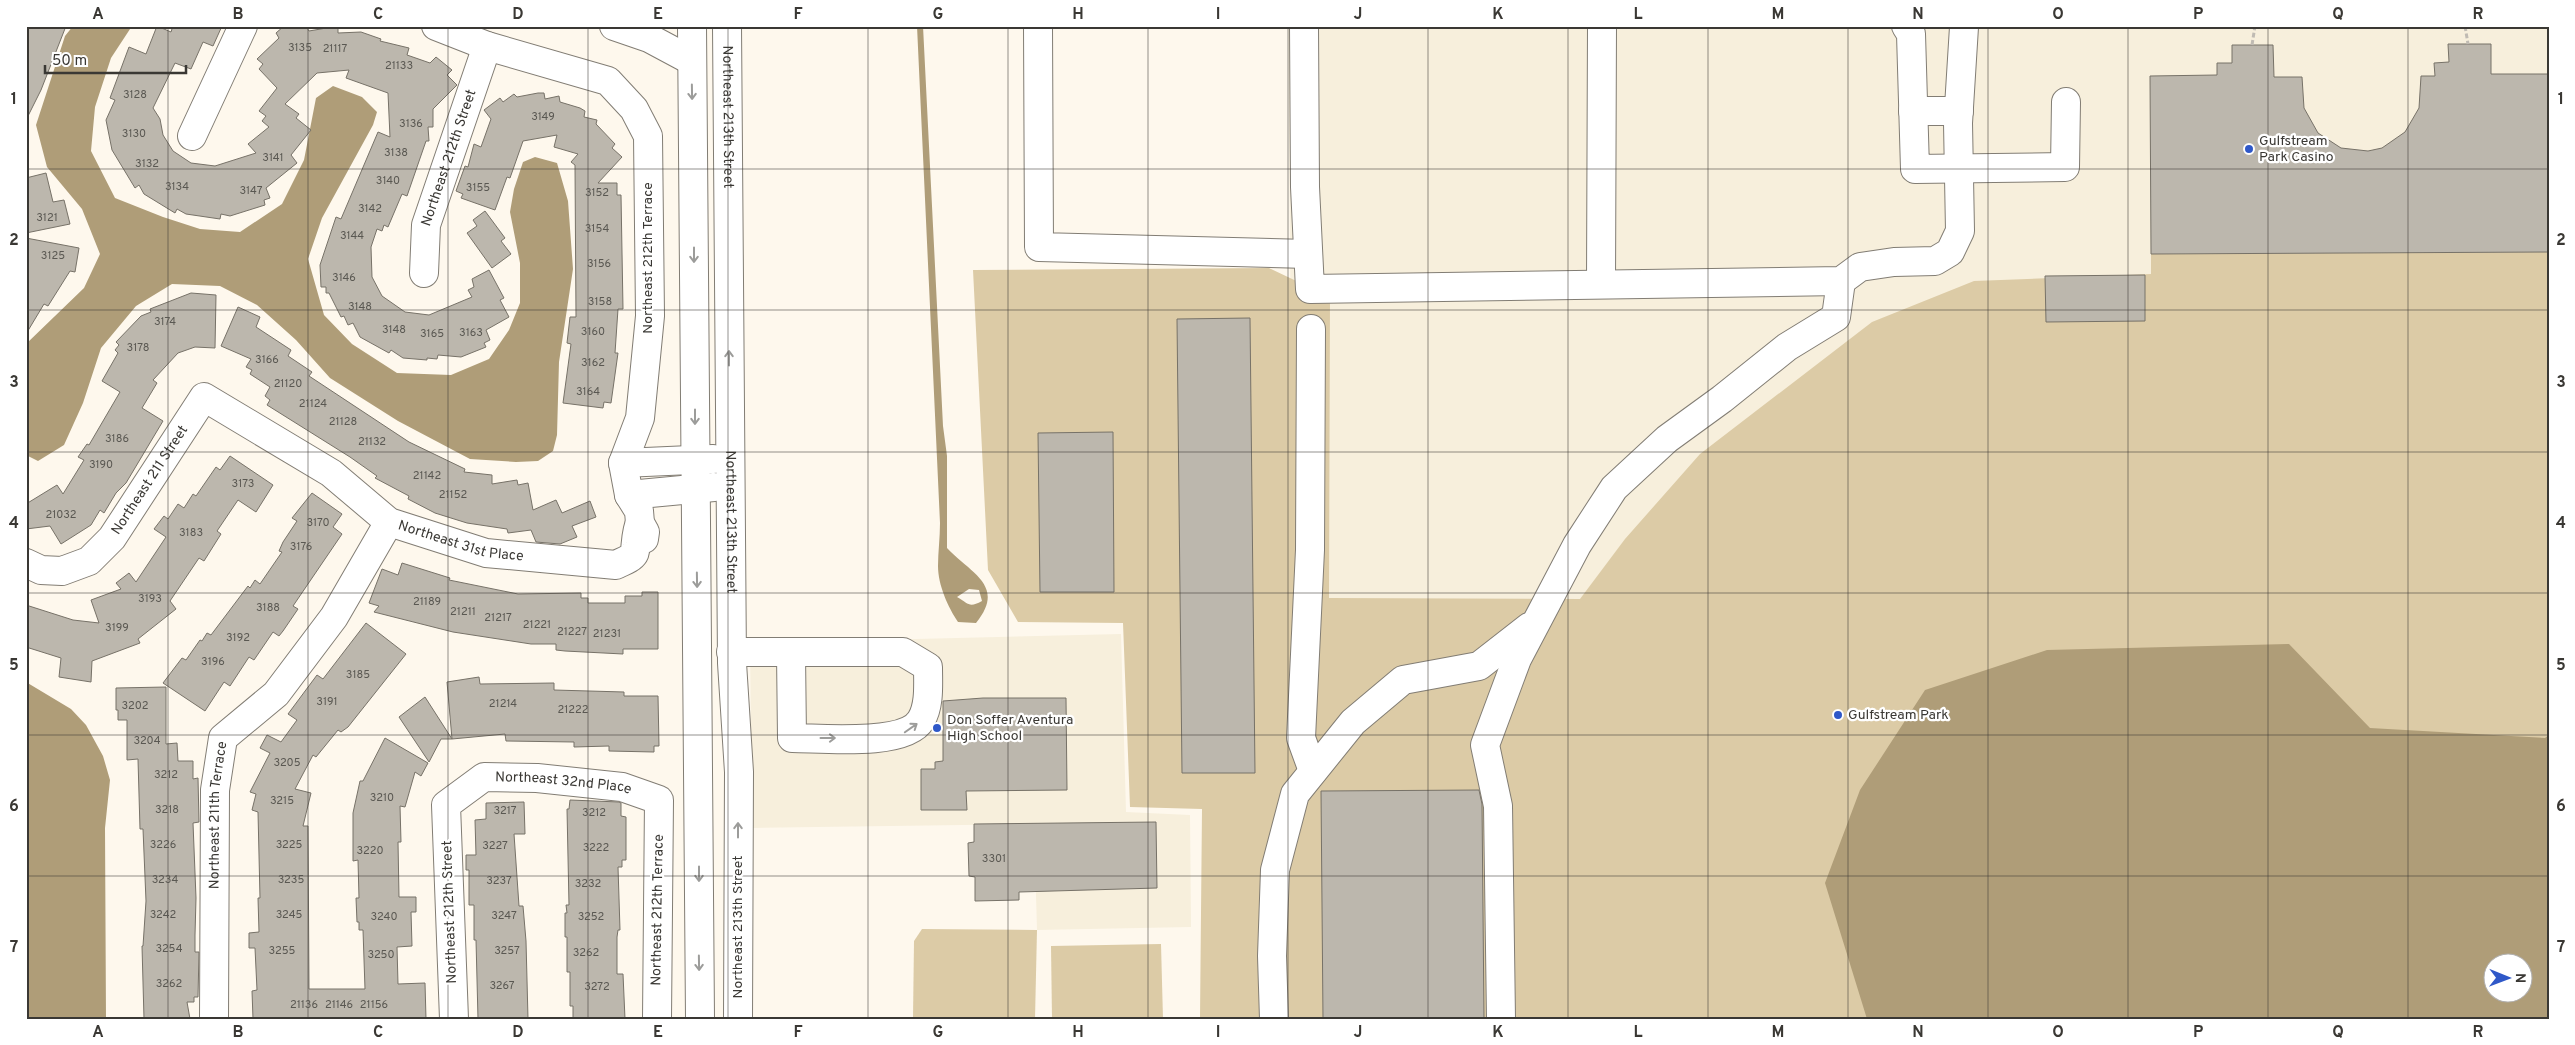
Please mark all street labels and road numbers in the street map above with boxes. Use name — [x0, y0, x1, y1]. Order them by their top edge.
street label: Northeast 213th Street — [719, 45, 737, 189]
street label: Northeast 212th Street — [418, 87, 480, 229]
street label: Northeast 212th Terrace — [640, 182, 657, 334]
street label: Northeast 211 Street — [108, 422, 192, 538]
street label: Northeast 213th Street — [722, 450, 740, 594]
street label: Northeast 31st Place — [396, 517, 524, 565]
street label: Northeast 211th Terrace — [206, 740, 231, 889]
street label: Northeast 32nd Place — [495, 769, 634, 798]
street label: Northeast 212th Terrace — [648, 834, 668, 986]
street label: Northeast 212th Street — [439, 840, 461, 984]
street label: Northeast 213th Street — [730, 856, 747, 998]

